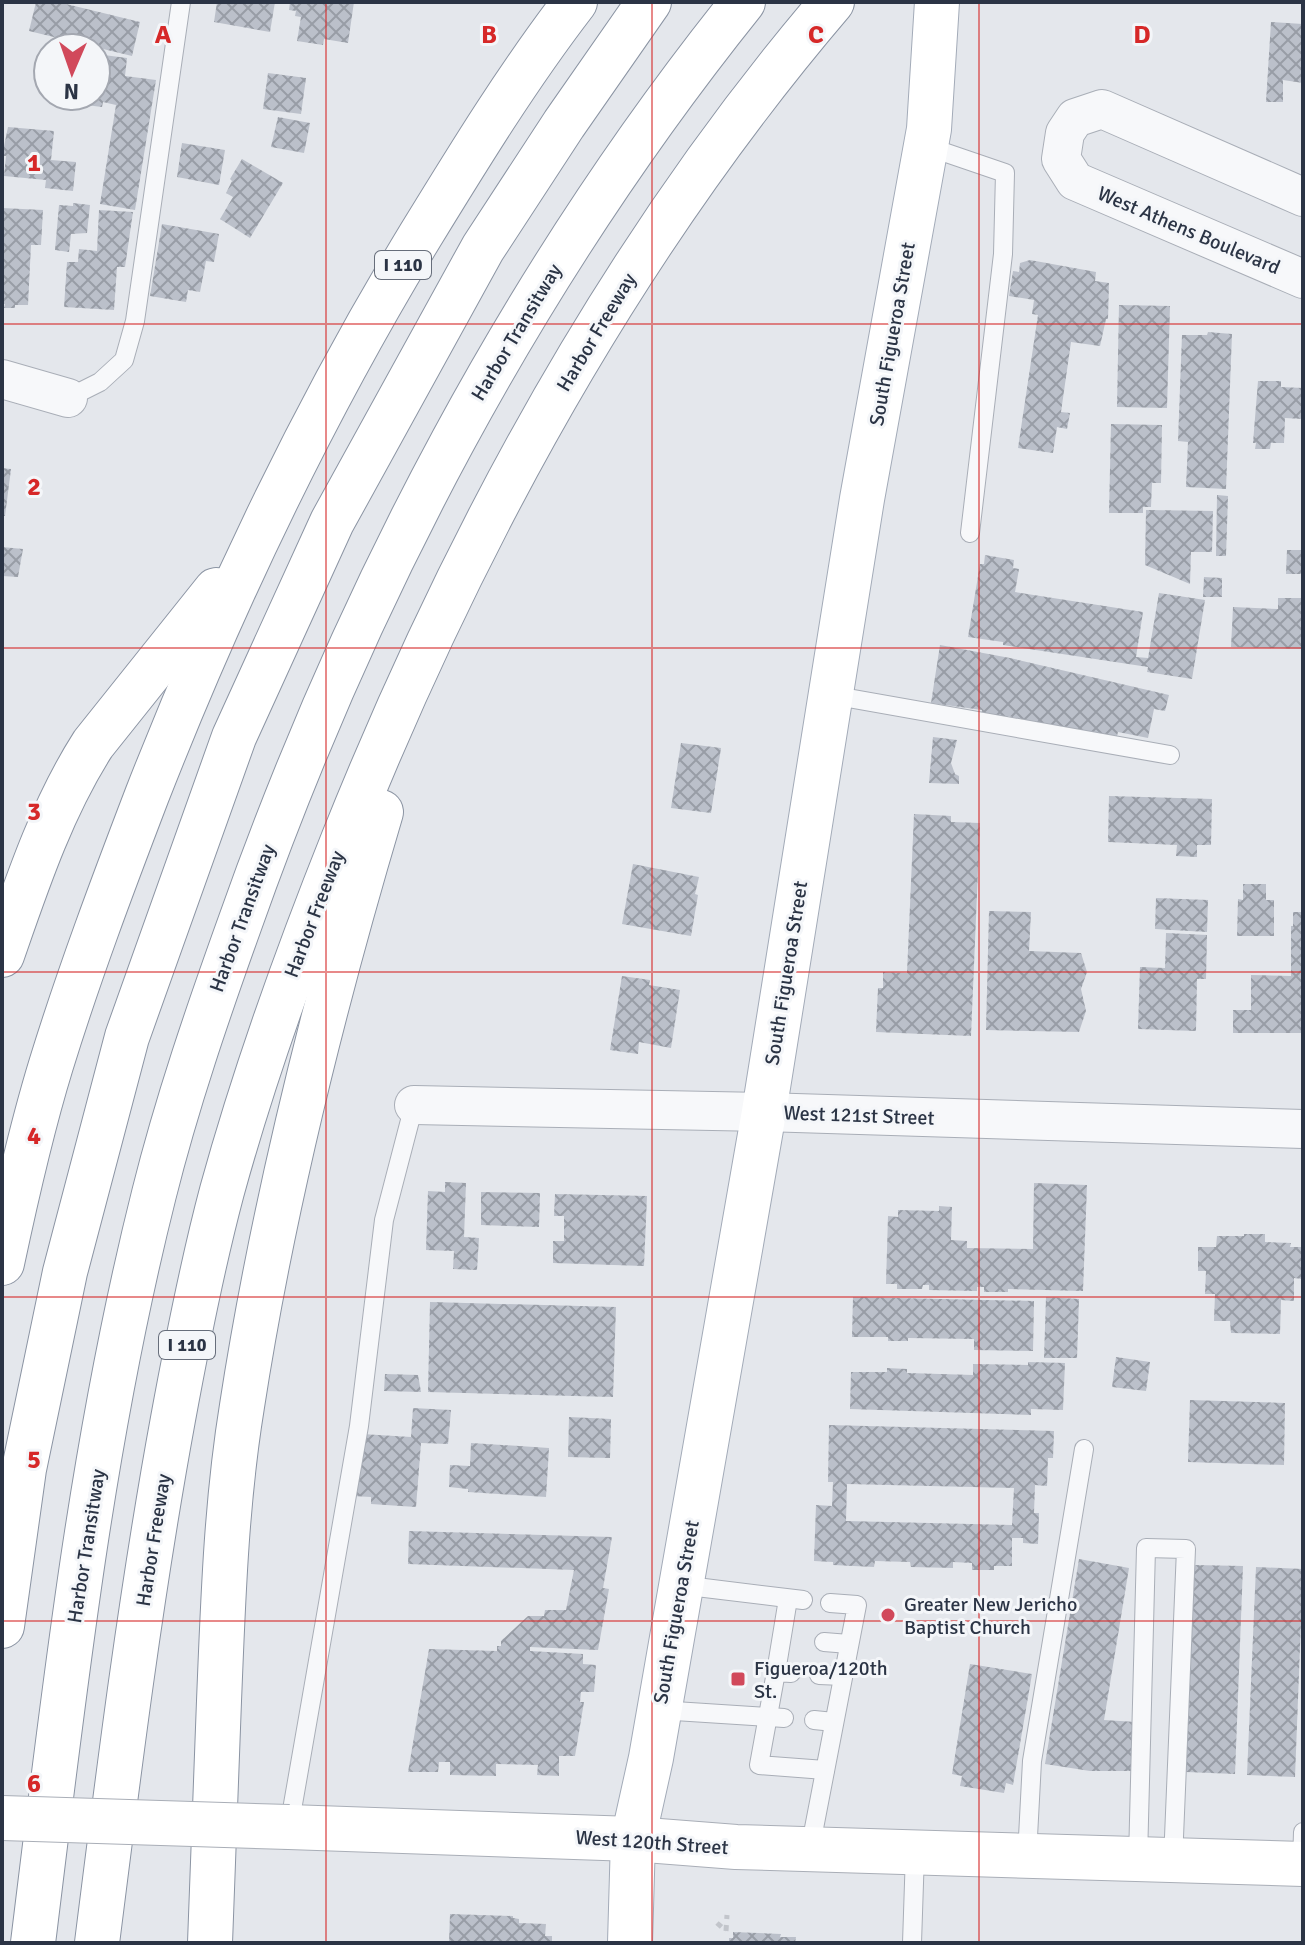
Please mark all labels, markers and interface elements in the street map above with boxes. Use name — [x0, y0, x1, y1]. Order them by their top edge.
text: A — [155, 19, 172, 51]
text: B — [481, 19, 497, 51]
text: C — [808, 19, 824, 51]
text: D — [1133, 19, 1151, 51]
north arrow — [32, 32, 112, 112]
text: N — [63, 78, 79, 105]
text: 1 — [27, 147, 41, 179]
street label: West Athens Boulevard — [1094, 181, 1284, 280]
street label: South Figueroa Street — [864, 240, 921, 428]
road number: I 110 — [375, 251, 431, 279]
street label: Harbor Transitway — [466, 259, 568, 405]
street label: Harbor Freeway — [551, 268, 642, 396]
text: 2 — [27, 471, 41, 503]
text: 3 — [27, 796, 41, 828]
street label: Harbor Transitway — [204, 840, 281, 996]
street label: Harbor Freeway — [279, 847, 350, 981]
street label: South Figueroa Street — [760, 879, 813, 1067]
street label: West 121st Street — [783, 1100, 935, 1131]
text: 4 — [27, 1120, 41, 1152]
road number: I 110 — [159, 1331, 215, 1359]
text: 5 — [27, 1444, 41, 1476]
street label: Harbor Transitway — [62, 1467, 111, 1625]
street label: Harbor Freeway — [131, 1471, 176, 1608]
street label: South Figueroa Street — [648, 1518, 705, 1706]
place label: Greater New Jericho Baptist Church — [904, 1592, 1077, 1640]
marker: Greater New Jericho Baptist Church — [879, 1606, 897, 1624]
place label: Figueroa/120th St. — [754, 1656, 888, 1704]
marker: Figueroa/120th St. — [729, 1670, 747, 1688]
text: 6 — [27, 1768, 41, 1800]
street label: West 120th Street — [575, 1825, 729, 1860]

